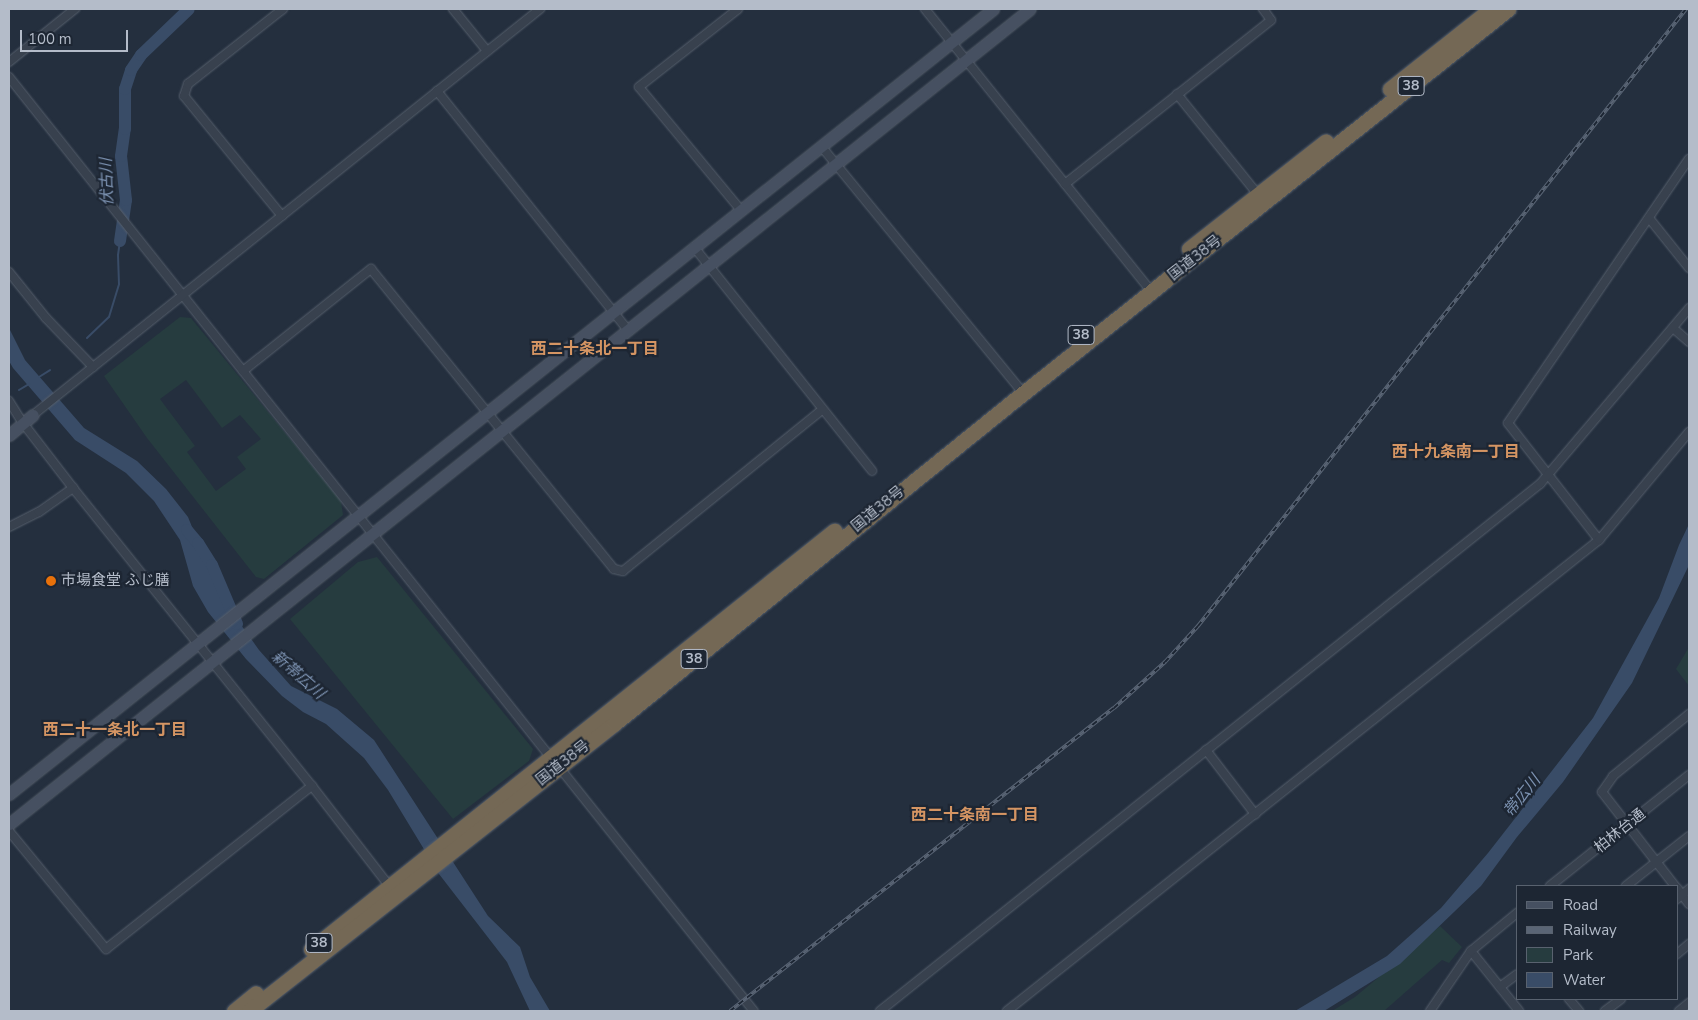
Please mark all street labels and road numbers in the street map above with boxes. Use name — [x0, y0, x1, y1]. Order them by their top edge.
road number: 38 — [1397, 74, 1425, 98]
street label: 国道38号 — [1165, 232, 1225, 284]
road number: 38 — [1067, 324, 1095, 346]
street label: 国道38号 — [848, 482, 908, 536]
road number: 38 — [680, 648, 708, 671]
street label: 国道38号 — [533, 737, 593, 789]
street label: 柏林台通 — [1591, 805, 1649, 857]
road number: 38 — [305, 931, 333, 954]

